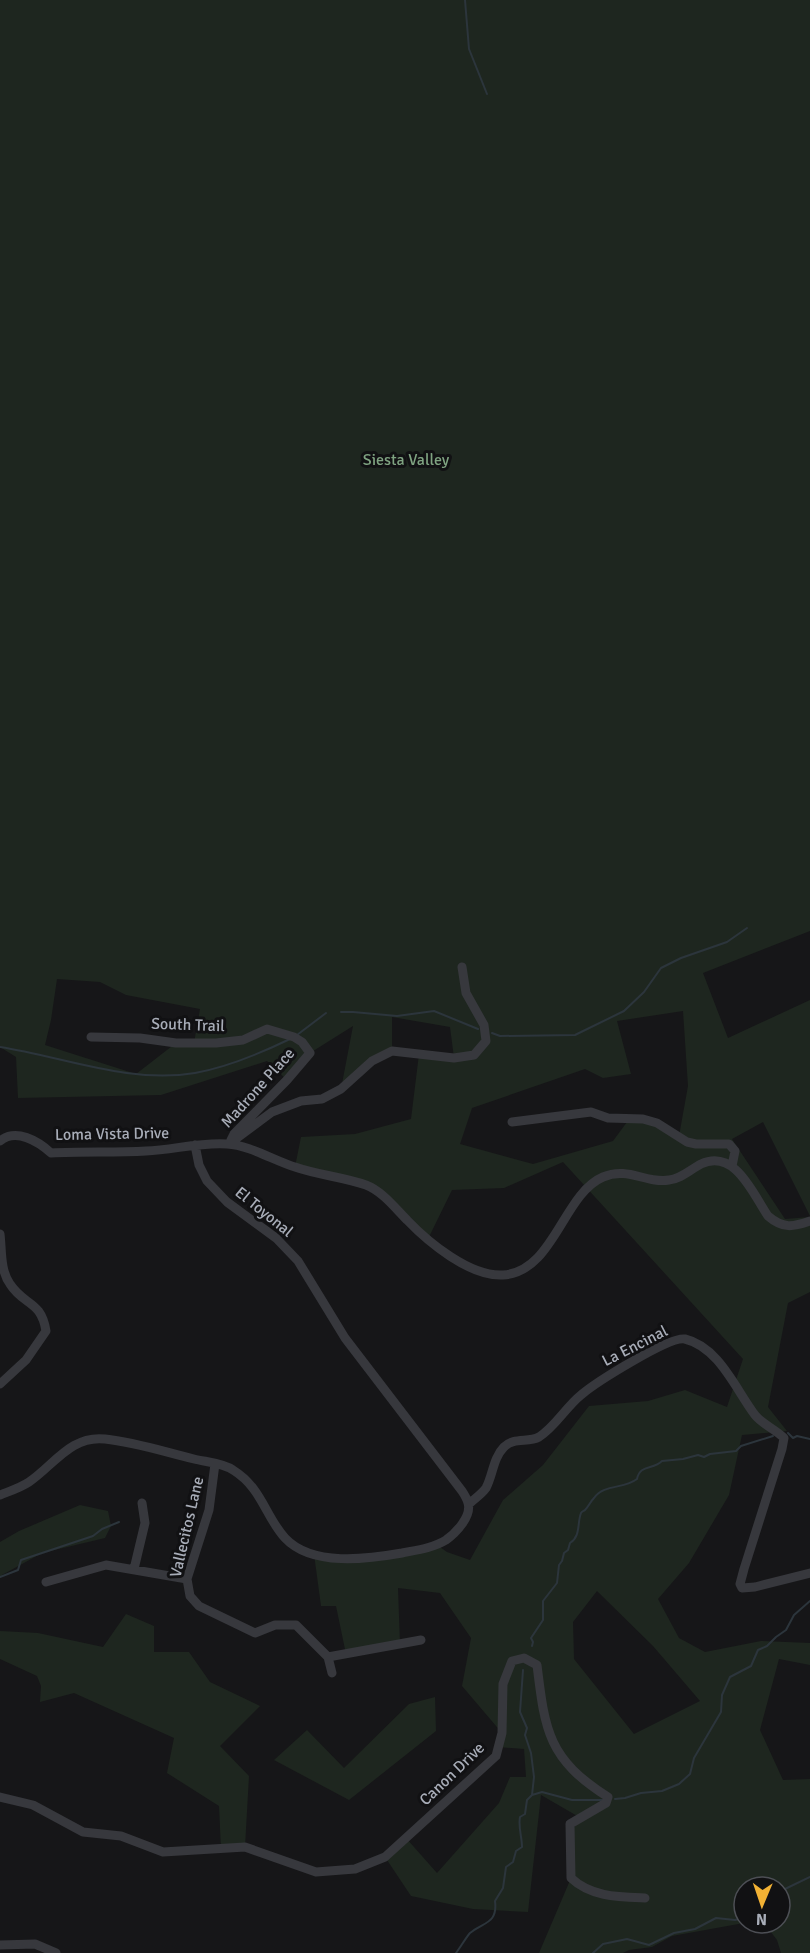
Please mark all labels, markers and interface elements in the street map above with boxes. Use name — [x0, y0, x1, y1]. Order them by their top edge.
park label: Siesta Valley — [363, 450, 450, 470]
street label: South Trail — [151, 1014, 226, 1036]
street label: Madrone Place — [217, 1044, 299, 1132]
street label: Loma Vista Drive — [55, 1123, 169, 1145]
street label: El Toyonal — [231, 1183, 297, 1242]
street label: La Encinal — [599, 1321, 672, 1371]
street label: Vallecitos Lane — [166, 1475, 208, 1579]
street label: Canon Drive — [415, 1738, 489, 1810]
north arrow — [732, 1875, 792, 1935]
text: N — [756, 1909, 767, 1929]

